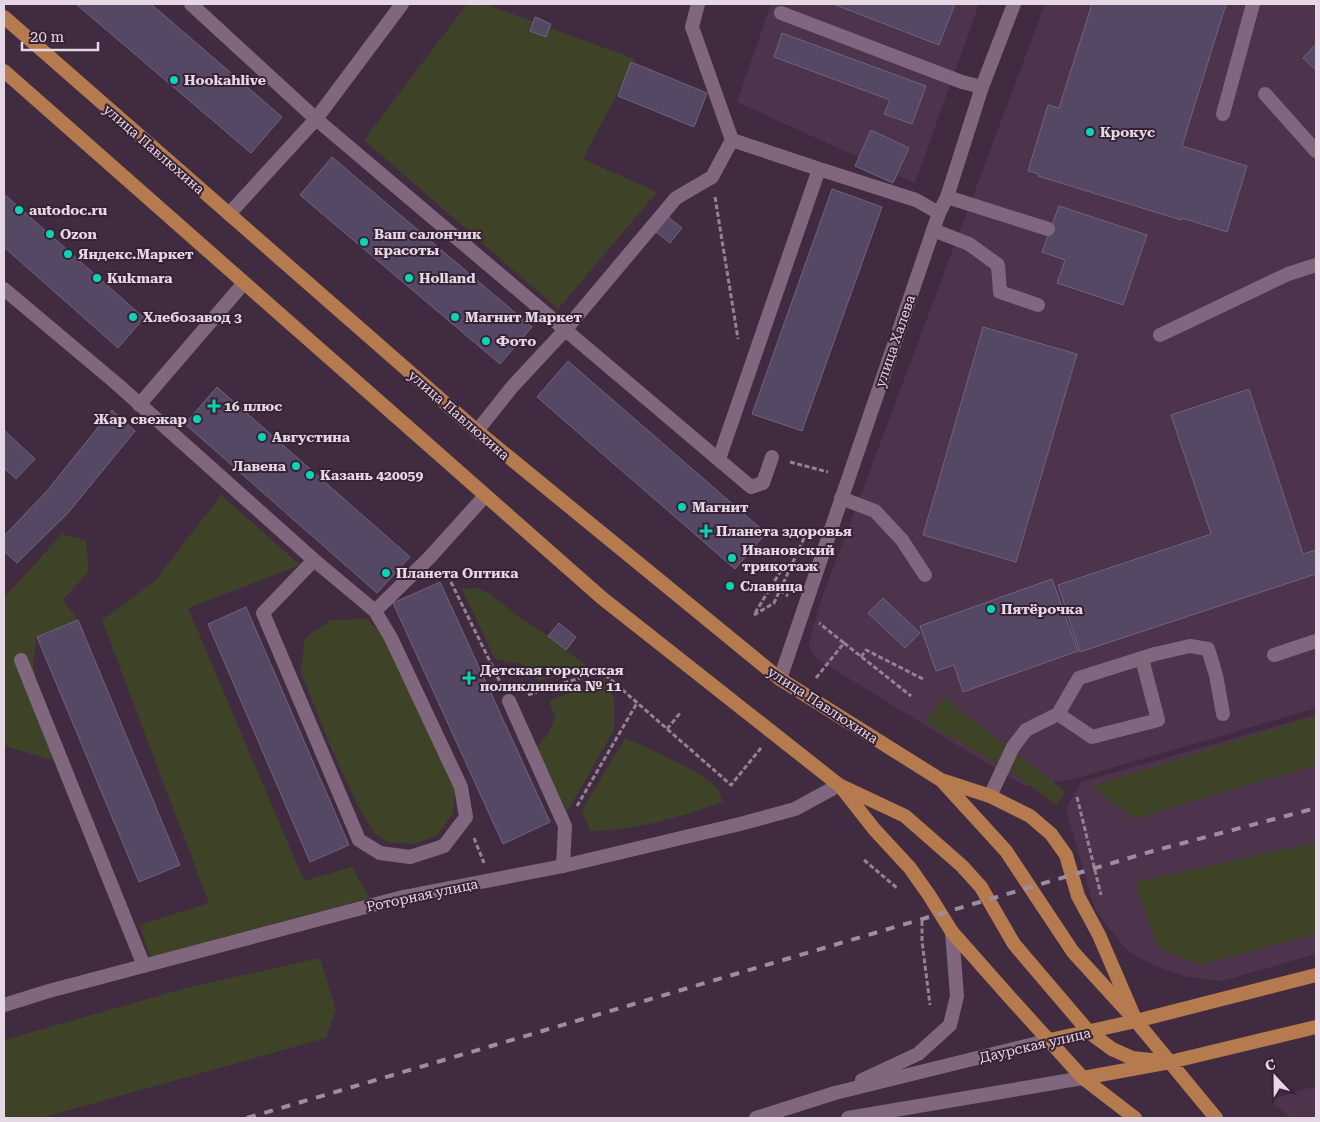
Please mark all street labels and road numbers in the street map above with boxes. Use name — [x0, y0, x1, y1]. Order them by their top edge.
street label: улица Павлюхина — [100, 101, 208, 197]
street label: улица Халева — [872, 292, 918, 389]
street label: улица Павлюхина — [405, 367, 513, 463]
street label: улица Павлюхина — [765, 663, 882, 747]
street label: Роторная улица — [365, 875, 480, 915]
street label: Даурская улица — [978, 1024, 1093, 1066]

